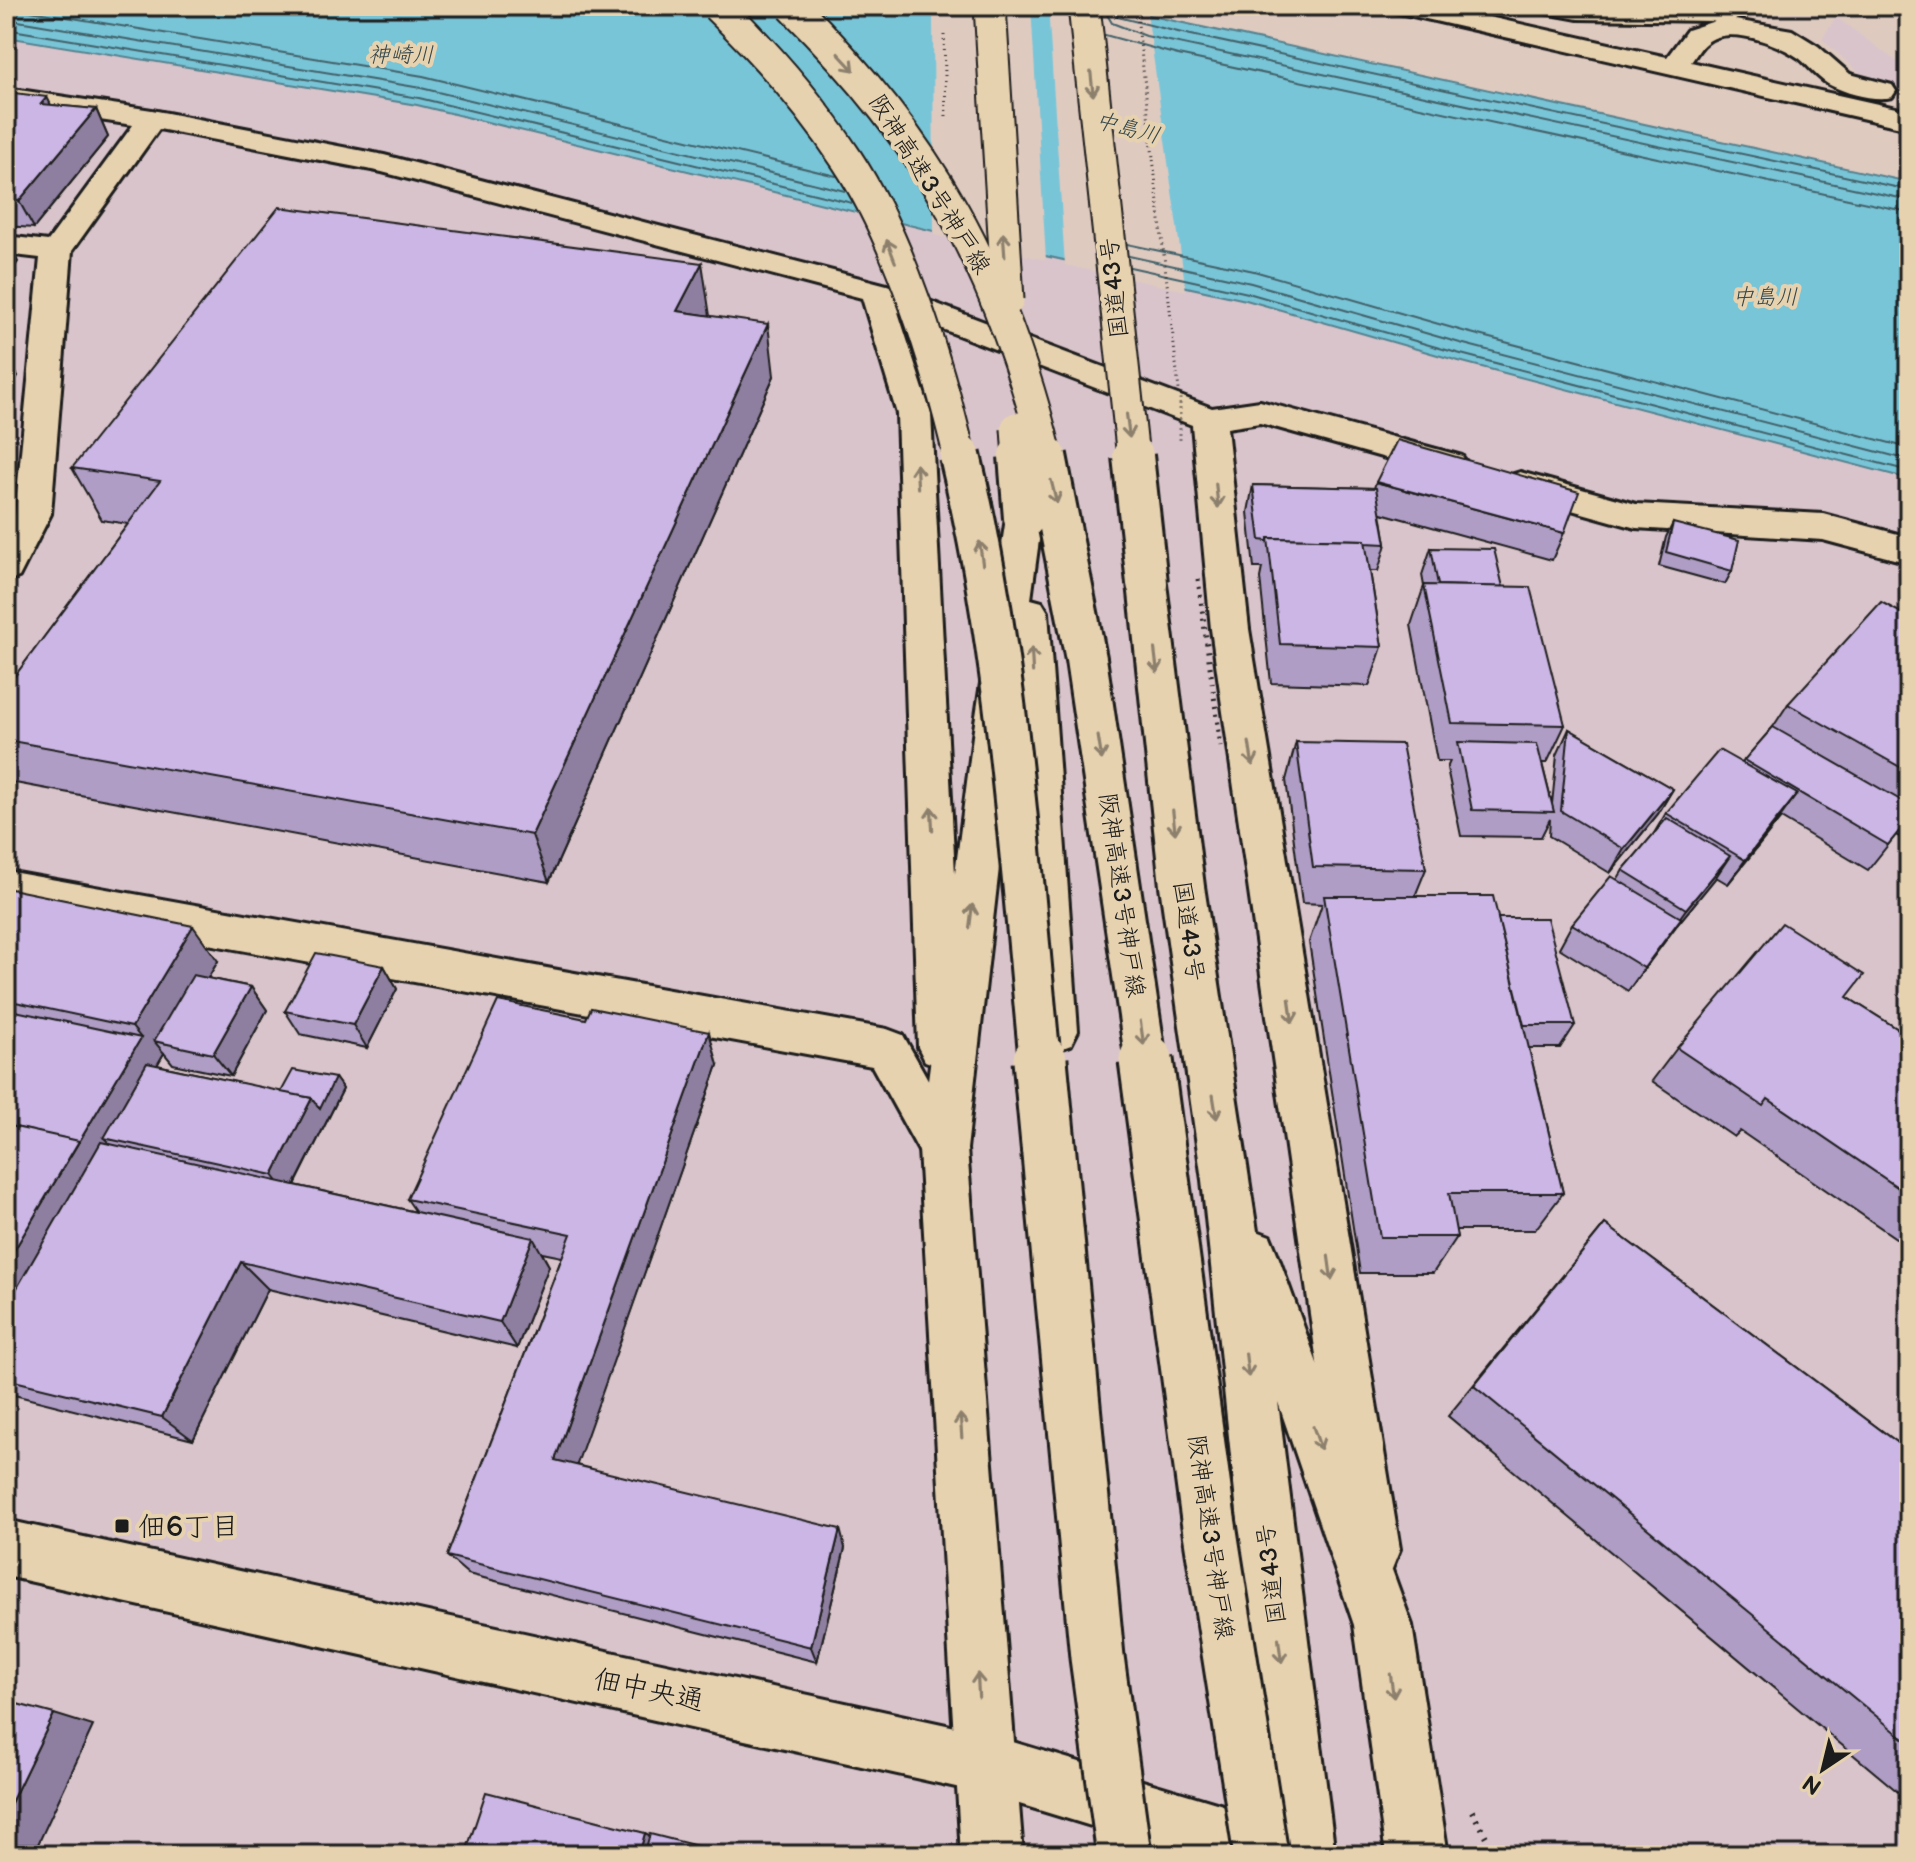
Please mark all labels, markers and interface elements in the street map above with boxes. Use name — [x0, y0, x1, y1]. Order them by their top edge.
water label: 神崎川 — [368, 42, 434, 69]
one-way arrow — [837, 52, 856, 72]
one-way arrow — [1085, 70, 1100, 97]
street label: 阪神高速3号神戸線 — [862, 89, 997, 280]
water label: 中島川 — [1092, 107, 1163, 150]
one-way arrow — [996, 232, 1011, 259]
street label: 国道43号 — [1095, 236, 1134, 340]
one-way arrow — [883, 239, 898, 264]
water label: 中島川 — [1732, 284, 1798, 311]
one-way arrow — [1121, 412, 1136, 439]
one-way arrow — [910, 463, 925, 490]
one-way arrow — [1048, 479, 1063, 504]
one-way arrow — [1210, 482, 1225, 509]
one-way arrow — [974, 540, 989, 567]
one-way arrow — [1024, 647, 1039, 674]
one-way arrow — [1149, 648, 1164, 673]
one-way arrow — [1094, 735, 1109, 760]
one-way arrow — [1244, 741, 1259, 766]
street label: 阪神高速3号神戸線 — [1093, 791, 1150, 999]
one-way arrow — [925, 806, 940, 833]
one-way arrow — [1167, 808, 1182, 834]
street label: 国道43号 — [1167, 879, 1210, 983]
one-way arrow — [964, 904, 979, 929]
one-way arrow — [1285, 998, 1300, 1023]
one-way arrow — [1135, 1020, 1150, 1045]
one-way arrow — [1208, 1093, 1223, 1119]
one-way arrow — [1323, 1255, 1338, 1280]
one-way arrow — [1240, 1351, 1255, 1377]
one-way arrow — [953, 1413, 968, 1440]
one-way arrow — [1311, 1425, 1325, 1450]
street label: 阪神高速3号神戸線 — [1182, 1433, 1239, 1641]
place label: 佃6丁目 — [138, 1511, 239, 1544]
marker: 佃6丁目 — [113, 1517, 131, 1535]
street label: 国道43号 — [1251, 1522, 1292, 1626]
one-way arrow — [1273, 1637, 1288, 1664]
street label: 佃中央通 — [590, 1663, 707, 1718]
one-way arrow — [970, 1672, 985, 1699]
one-way arrow — [1385, 1673, 1400, 1698]
north arrow — [1783, 1729, 1863, 1809]
text: N — [1798, 1768, 1827, 1800]

